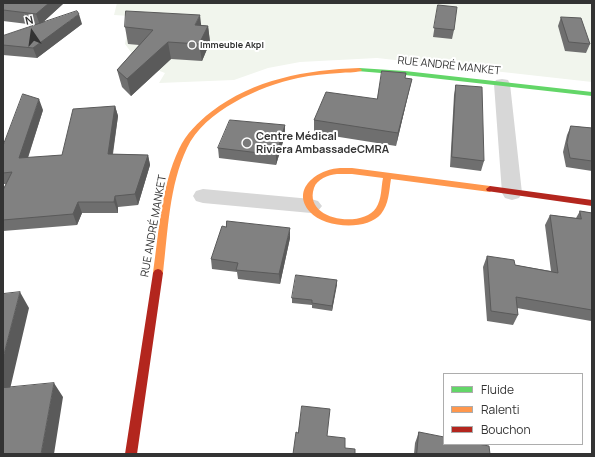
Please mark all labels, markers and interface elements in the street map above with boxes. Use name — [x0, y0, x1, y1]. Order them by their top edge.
north arrow — [12, 12, 52, 52]
text: N — [24, 12, 35, 28]
marker: Immeuble Akpi — [187, 40, 197, 50]
place label: Immeuble Akpi — [200, 40, 264, 50]
street label: RUE ANDRÉ MANKET — [397, 54, 501, 78]
place label: Centre Médical Riviera AmbassadeCMRA — [256, 130, 389, 156]
marker: Centre Médical Riviera AmbassadeCMRA — [241, 137, 253, 149]
street label: RUE ANDRÉ MANKET — [139, 174, 169, 278]
legend — [443, 373, 583, 445]
text: Fluide — [481, 381, 514, 398]
text: Ralenti — [481, 401, 520, 418]
text: Bouchon — [481, 421, 531, 438]

